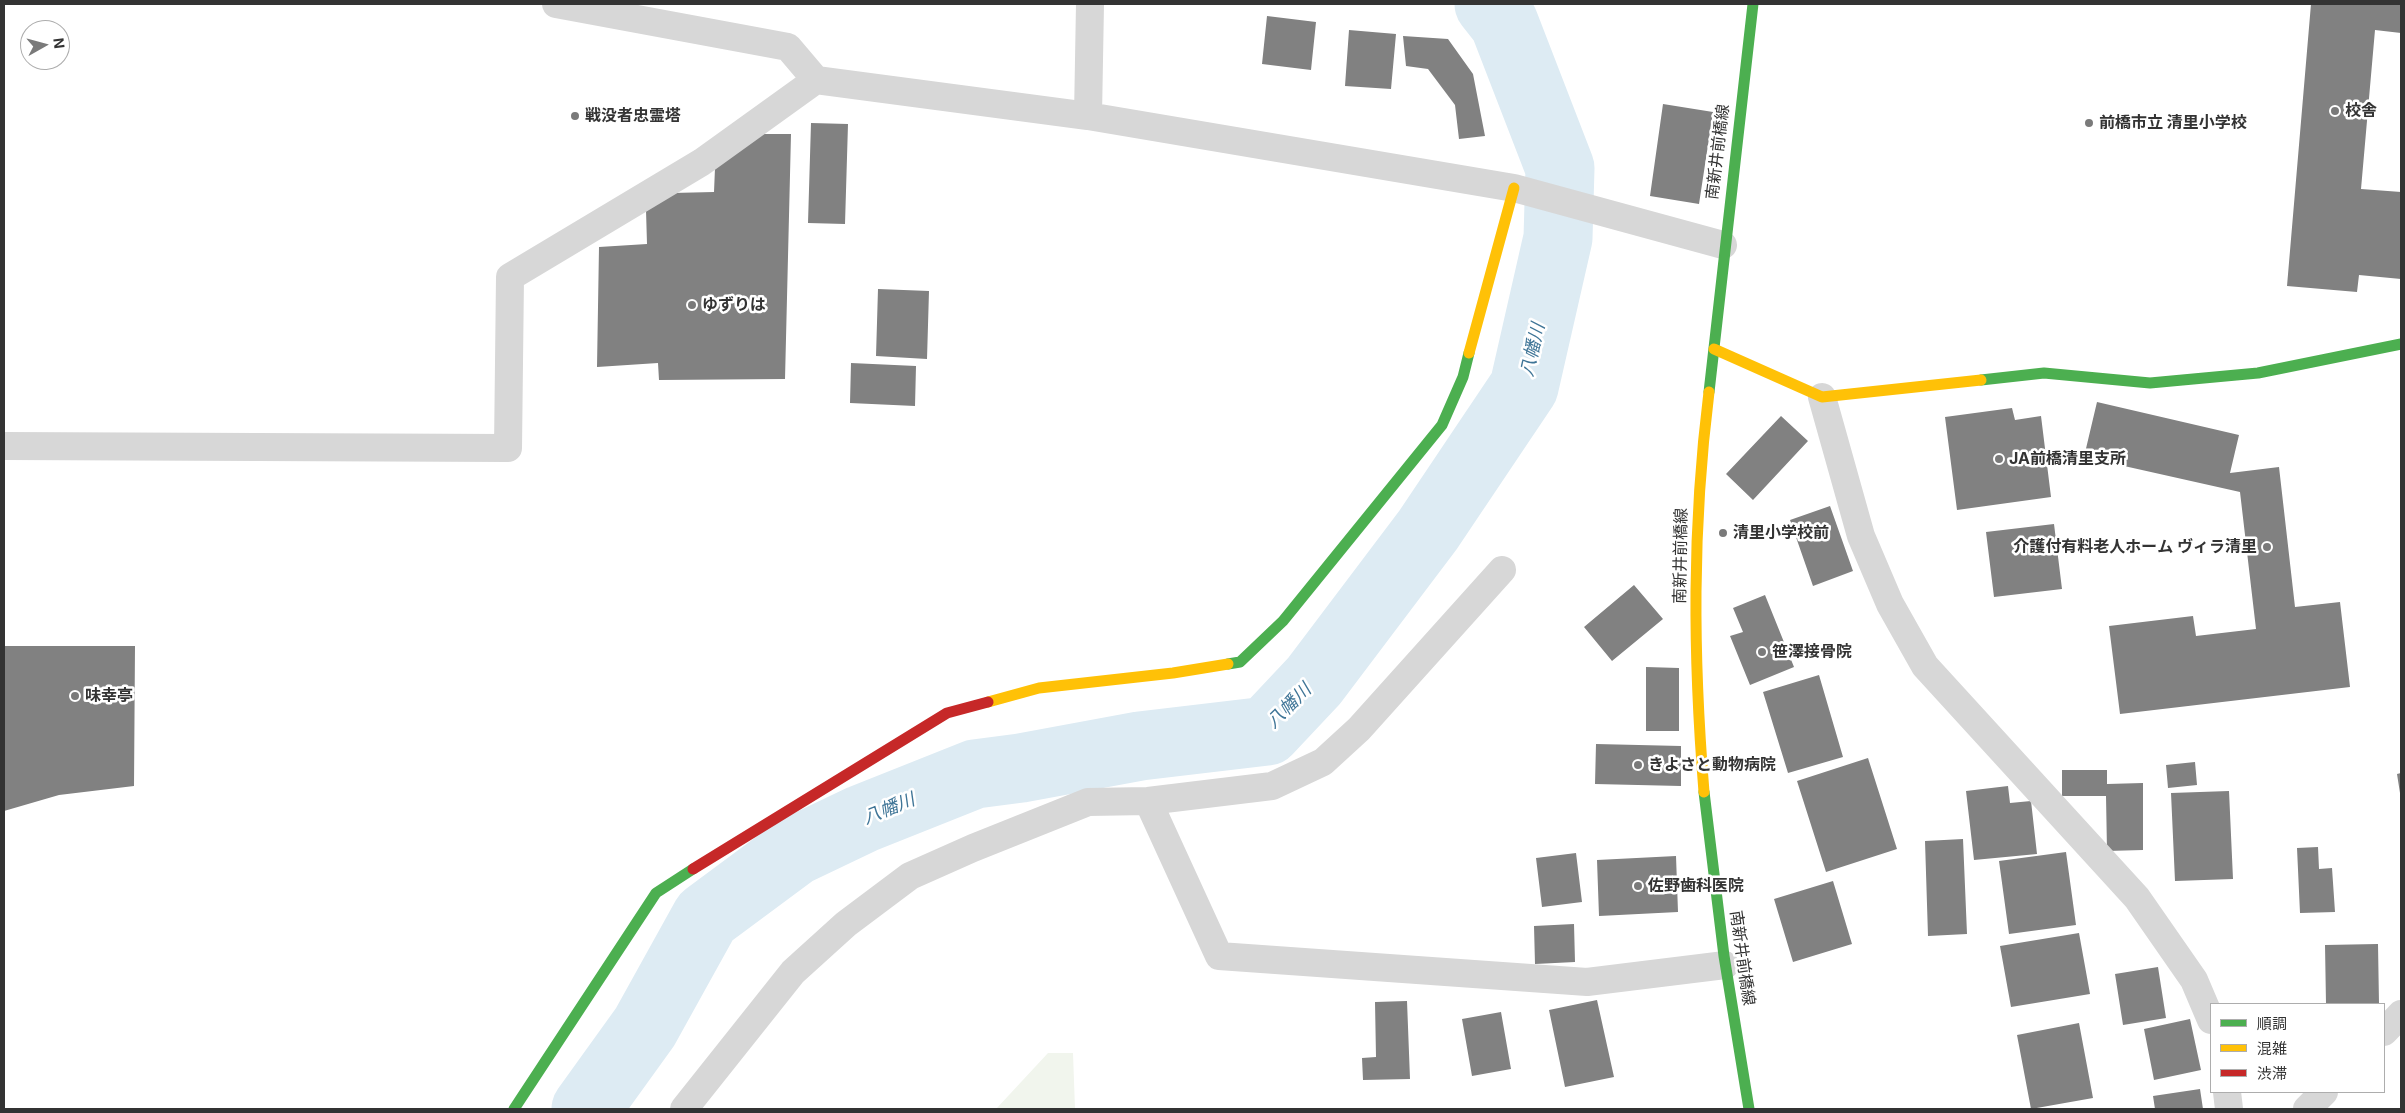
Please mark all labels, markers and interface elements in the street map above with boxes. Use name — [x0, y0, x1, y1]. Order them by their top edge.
north arrow — [20, 20, 70, 70]
text: N — [50, 37, 68, 50]
place label: 校舎 — [2345, 101, 2377, 121]
street label: 南新井前橋線 — [1703, 103, 1733, 201]
marker: 校舎 — [2329, 105, 2341, 117]
place label: 戦没者忠霊塔 — [585, 106, 681, 126]
marker: 戦没者忠霊塔 — [569, 110, 581, 122]
place label: 前橋市立 清里小学校 — [2099, 113, 2247, 133]
marker: 前橋市立 清里小学校 — [2083, 117, 2095, 129]
place label: ゆずりは — [702, 295, 766, 315]
marker: ゆずりは — [686, 299, 698, 311]
water label: 八幡川 — [1516, 321, 1550, 379]
place label: JA前橋清里支所 — [2009, 449, 2126, 469]
marker: JA前橋清里支所 — [1993, 453, 2005, 465]
street label: 南新井前橋線 — [1671, 508, 1691, 604]
place label: 清里小学校前 — [1733, 523, 1829, 543]
marker: 清里小学校前 — [1717, 527, 1729, 539]
place label: 介護付有料老人ホーム ヴィラ清里 — [2013, 537, 2257, 557]
marker: 介護付有料老人ホーム ヴィラ清里 — [2261, 541, 2273, 553]
place label: 笹澤接骨院 — [1772, 642, 1852, 662]
marker: 笹澤接骨院 — [1756, 646, 1768, 658]
water label: 八幡川 — [1262, 679, 1316, 733]
place label: 味幸亭 — [85, 686, 133, 706]
marker: 味幸亭 — [69, 690, 81, 702]
place label: きよさと動物病院 — [1648, 755, 1776, 775]
marker: きよさと動物病院 — [1632, 759, 1644, 771]
water label: 八幡川 — [860, 789, 918, 829]
place label: 佐野歯科医院 — [1648, 876, 1744, 896]
marker: 佐野歯科医院 — [1632, 880, 1644, 892]
street label: 南新井前橋線 — [1726, 909, 1758, 1007]
legend — [2210, 1003, 2385, 1093]
text: 順調 — [2257, 1014, 2287, 1033]
text: 混雑 — [2257, 1039, 2287, 1058]
text: 渋滞 — [2257, 1064, 2287, 1083]

